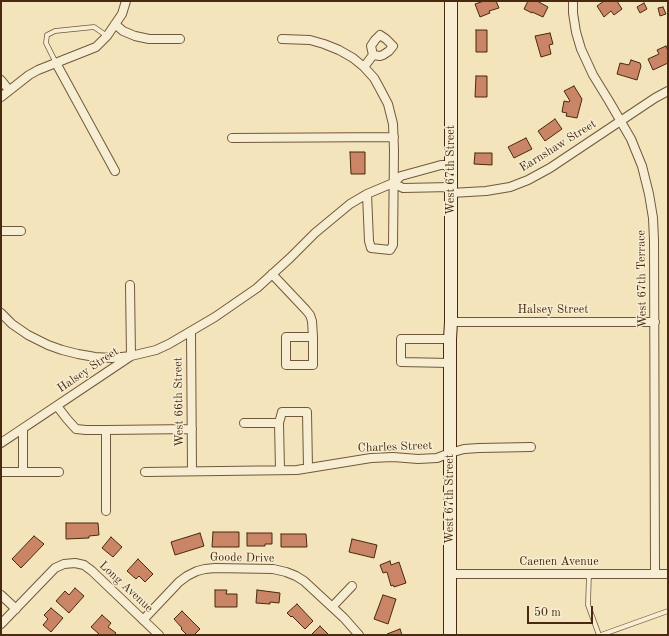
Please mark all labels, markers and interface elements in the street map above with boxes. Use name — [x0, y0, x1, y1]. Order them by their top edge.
street label: Earnshaw Street — [517, 117, 599, 175]
street label: West 67th Street — [444, 125, 458, 215]
street label: West 67th Terrace — [634, 230, 650, 328]
street label: Halsey Street — [518, 303, 588, 317]
street label: Halsey Street — [55, 344, 121, 396]
street label: West 66th Street — [171, 357, 187, 447]
street label: Charles Street — [357, 439, 433, 455]
street label: West 67th Street — [443, 454, 457, 544]
street label: Goode Drive — [210, 550, 274, 566]
street label: Caenen Avenue — [519, 555, 599, 569]
street label: Long Avenue — [96, 558, 156, 616]
scale bar — [529, 598, 595, 624]
text: 50 m — [534, 607, 561, 619]

